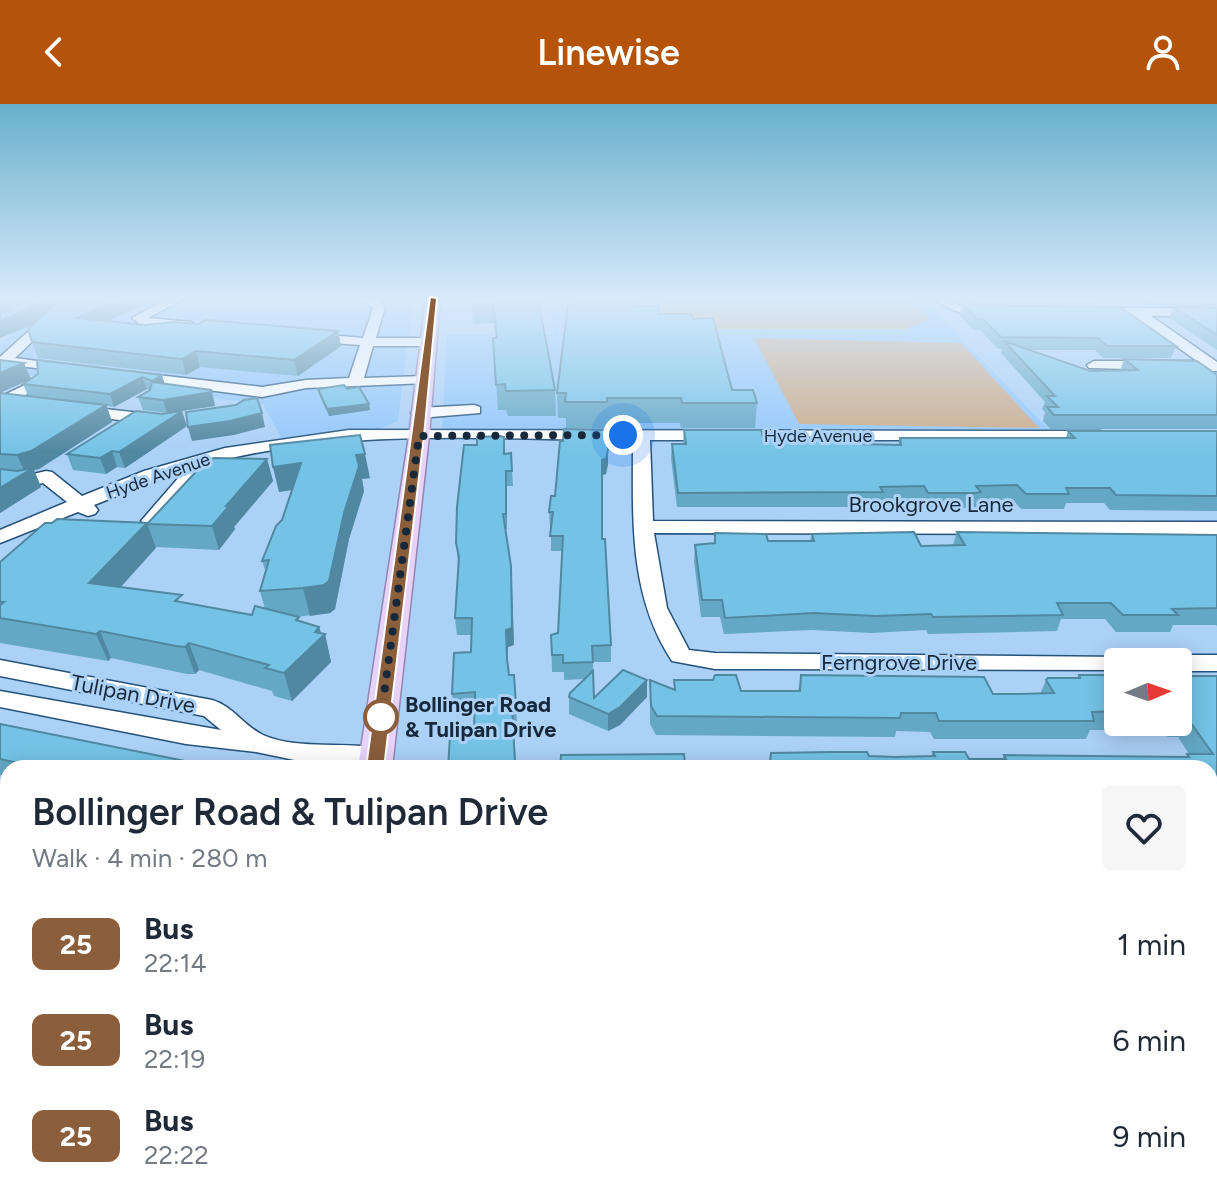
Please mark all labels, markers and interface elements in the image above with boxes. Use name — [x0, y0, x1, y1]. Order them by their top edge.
icon: back — [32, 30, 76, 74]
icon: person — [1141, 30, 1185, 74]
text: Linewise — [537, 31, 680, 74]
your location — [603, 415, 643, 455]
street label: Hyde Avenue — [764, 425, 872, 447]
street label: Hyde Avenue — [103, 448, 213, 504]
street label: Brookgrove Lane — [848, 491, 1014, 518]
north arrow — [1104, 648, 1192, 736]
map controls — [1104, 648, 1192, 736]
street label: Ferngrove Drive — [821, 649, 977, 676]
street label: Tulipan Drive — [69, 669, 197, 719]
place label: Bollinger Road & Tulipan Drive — [405, 691, 556, 743]
marker: Bollinger Road & Tulipan Drive — [364, 700, 398, 734]
button: heart — [1102, 786, 1186, 870]
text: Bollinger Road & Tulipan Drive — [32, 789, 548, 835]
text: Walk · 4 min · 280 m — [32, 842, 267, 874]
text: Bus — [144, 910, 193, 947]
text: 1 min — [1117, 926, 1186, 963]
text: 25 — [60, 927, 92, 961]
text: 22:14 — [144, 947, 207, 979]
text: Bus — [144, 1006, 193, 1043]
text: 6 min — [1112, 1022, 1186, 1059]
text: 25 — [60, 1023, 92, 1057]
text: 22:19 — [144, 1043, 205, 1075]
text: Bus — [144, 1102, 193, 1139]
text: 9 min — [1112, 1118, 1186, 1155]
text: 25 — [60, 1119, 92, 1153]
text: 22:22 — [144, 1139, 209, 1171]

